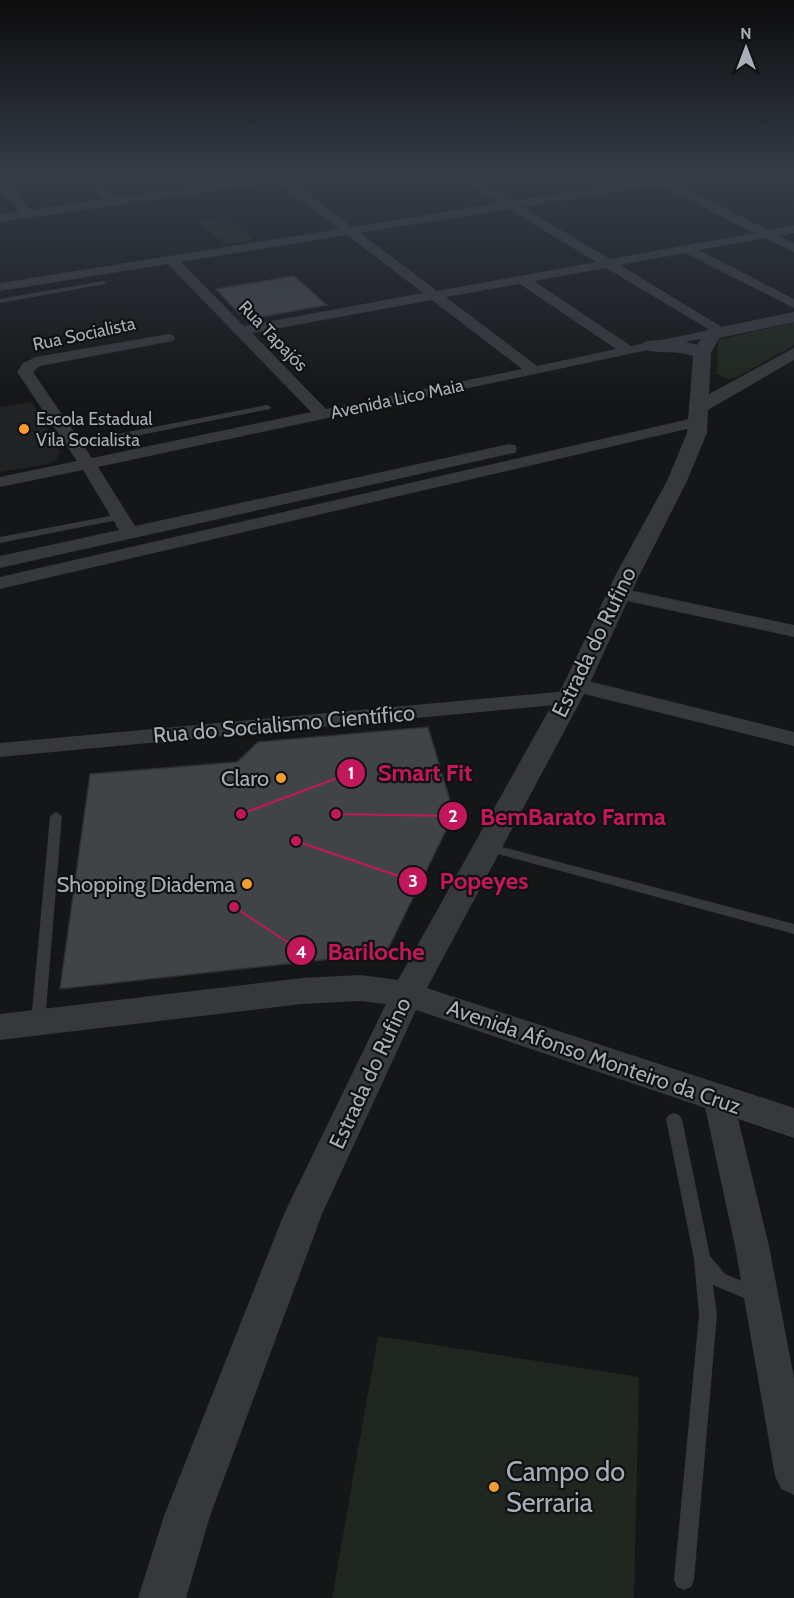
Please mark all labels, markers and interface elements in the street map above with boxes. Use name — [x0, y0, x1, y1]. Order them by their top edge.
north arrow — [716, 18, 776, 78]
text: N — [740, 24, 752, 43]
street label: Rua Tapajós — [234, 296, 312, 376]
street label: Rua Socialista — [31, 312, 138, 356]
street label: Avenida Lico Maia — [329, 374, 466, 424]
place label: Escola Estadual Vila Socialista — [36, 408, 153, 451]
marker: Escola Estadual Vila Socialista — [17, 422, 31, 436]
street label: Estrada do Rufino — [546, 562, 642, 722]
street label: Rua do Socialismo Científico — [152, 699, 416, 749]
callout: Smart Fit — [336, 752, 484, 794]
text: Smart Fit — [378, 758, 472, 787]
text: 1 — [348, 762, 354, 784]
place label: Claro — [221, 765, 269, 792]
marker: Claro — [274, 771, 288, 785]
callout: BemBarato Farma — [438, 795, 678, 837]
text: BemBarato Farma — [480, 802, 666, 831]
text: 2 — [448, 805, 458, 827]
callout: Popeyes — [398, 860, 540, 902]
text: Popeyes — [440, 866, 528, 895]
text: 3 — [408, 870, 418, 892]
place label: Shopping Diadema — [56, 871, 235, 898]
marker: Shopping Diadema — [240, 877, 254, 891]
callout: Bariloche — [286, 930, 437, 972]
text: Bariloche — [327, 937, 425, 966]
text: 4 — [295, 941, 307, 963]
street label: Estrada do Rufino — [323, 993, 417, 1153]
street label: Avenida Afonso Monteiro da Cruz — [444, 994, 744, 1120]
place label: Campo do Serraria — [506, 1455, 625, 1519]
marker: Campo do Serraria — [487, 1480, 501, 1494]

